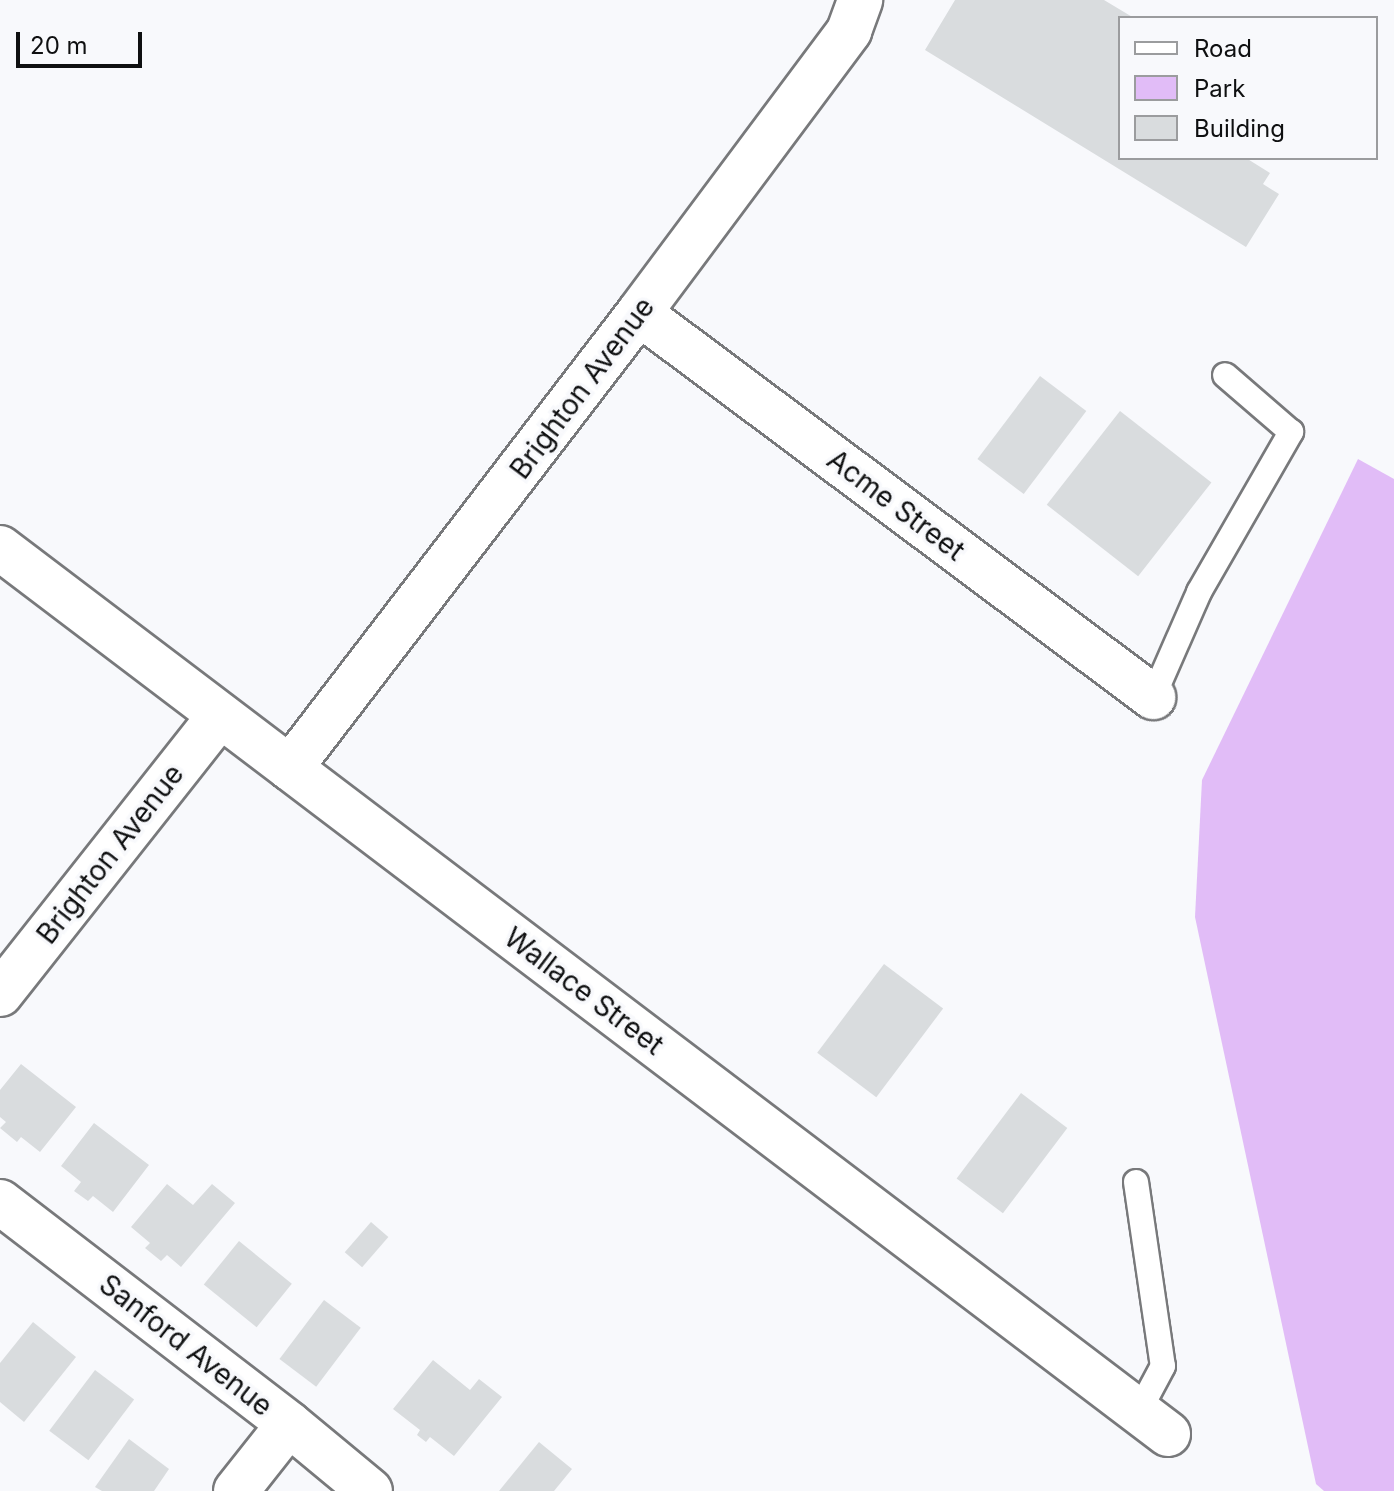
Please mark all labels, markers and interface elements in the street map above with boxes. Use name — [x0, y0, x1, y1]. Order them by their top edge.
scale bar — [20, 16, 146, 66]
legend — [1118, 16, 1378, 160]
text: 20 m — [30, 31, 88, 60]
text: Road — [1194, 34, 1252, 63]
text: Park — [1194, 74, 1245, 103]
text: Building — [1194, 114, 1285, 143]
street label: Brighton Avenue — [503, 291, 661, 485]
street label: Acme Street — [821, 443, 971, 567]
street label: Brighton Avenue — [30, 758, 190, 950]
street label: Wallace Street — [498, 920, 670, 1062]
street label: Sanford Avenue — [93, 1267, 279, 1423]

